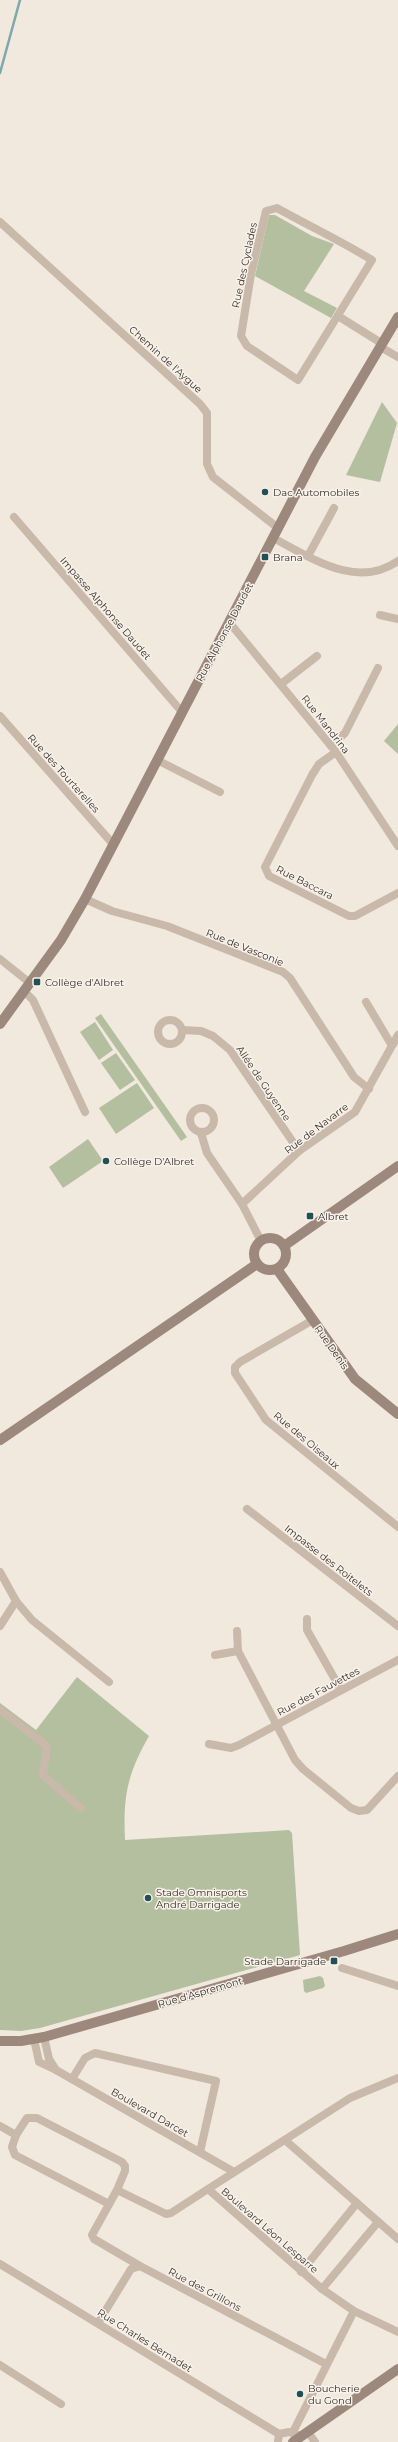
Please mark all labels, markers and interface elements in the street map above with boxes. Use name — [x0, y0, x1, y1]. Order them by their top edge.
street label: Rue des Cyclades — [229, 221, 260, 309]
street label: Chemin de l'Aygue — [126, 323, 205, 396]
place label: Dac Automobiles — [273, 486, 359, 499]
marker: Dac Automobiles — [260, 487, 270, 497]
place label: Brana — [273, 551, 303, 564]
marker: Brana — [260, 552, 270, 562]
street label: Impasse Alphonse Daudet — [57, 554, 154, 663]
street label: Rue Alphonse Daudet — [193, 580, 256, 684]
street label: Rue Mandrina — [299, 692, 353, 756]
street label: Rue des Tourterelles — [25, 731, 102, 815]
street label: Rue Baccara — [274, 862, 336, 902]
street label: Rue de Vasconie — [204, 926, 286, 969]
place label: Collège d'Albret — [45, 976, 124, 989]
marker: Collège d'Albret — [32, 977, 42, 987]
street label: Allée de Guyenne — [234, 1043, 294, 1123]
street label: Rue de Navarre — [282, 1100, 351, 1157]
place label: Collège D'Albret — [114, 1155, 194, 1168]
marker: Collège D'Albret — [101, 1156, 111, 1166]
place label: Albret — [318, 1210, 349, 1223]
marker: Albret — [305, 1211, 315, 1221]
street label: Rue Denis — [312, 1323, 352, 1372]
street label: Rue des Oiseaux — [271, 1409, 343, 1472]
street label: Impasse des Roitelets — [282, 1522, 376, 1599]
street label: Rue des Fauvettes — [275, 1664, 362, 1719]
place label: Stade Omnisports André Darrigade — [156, 1886, 247, 1911]
marker: Stade Omnisports André Darrigade — [143, 1893, 153, 1903]
place label: Stade Darrigade — [244, 1955, 326, 1968]
marker: Stade Darrigade — [329, 1956, 339, 1966]
street label: Rue d'Aspremont — [156, 1974, 244, 2011]
street label: Boulevard Darcet — [109, 2085, 191, 2140]
street label: Boulevard Léon Lesparre — [218, 2185, 321, 2276]
street label: Rue des Grillons — [166, 2265, 243, 2314]
street label: Rue Charles Bernadet — [95, 2306, 195, 2375]
place label: Boucherie du Gond — [308, 2382, 360, 2407]
marker: Boucherie du Gond — [295, 2389, 305, 2399]

